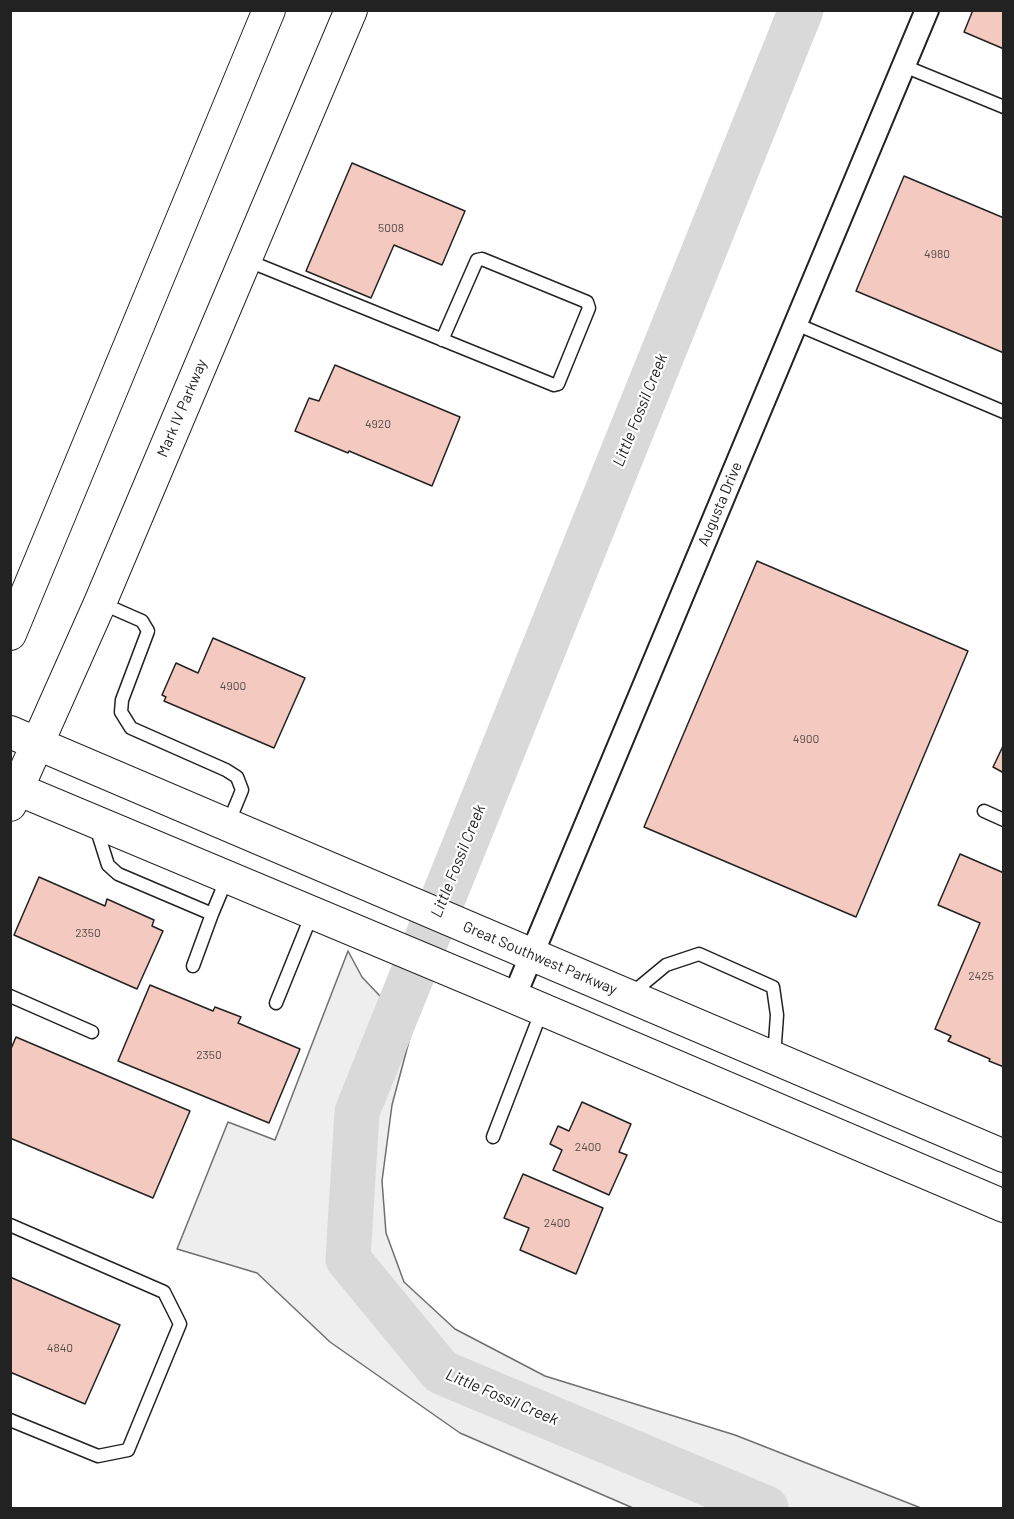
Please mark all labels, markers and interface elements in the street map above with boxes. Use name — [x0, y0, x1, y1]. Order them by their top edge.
house number: 5008 — [378, 221, 404, 235]
house number: 4980 — [924, 247, 950, 261]
water label: Little Fossil Creek — [609, 351, 671, 469]
street label: Mark IV Parkway — [153, 356, 211, 460]
house number: 4920 — [365, 417, 391, 431]
street label: Augusta Drive — [694, 459, 746, 549]
house number: 4900 — [220, 679, 246, 693]
house number: 4900 — [793, 732, 819, 746]
water label: Little Fossil Creek — [427, 802, 489, 920]
street label: Great Southwest Parkway — [460, 917, 620, 999]
house number: 2350 — [75, 926, 101, 940]
house number: 2425 — [968, 969, 994, 983]
house number: 2350 — [196, 1048, 222, 1062]
house number: 2400 — [575, 1140, 601, 1154]
house number: 2400 — [544, 1216, 570, 1230]
house number: 4840 — [47, 1341, 73, 1355]
water label: Little Fossil Creek — [443, 1365, 561, 1429]

